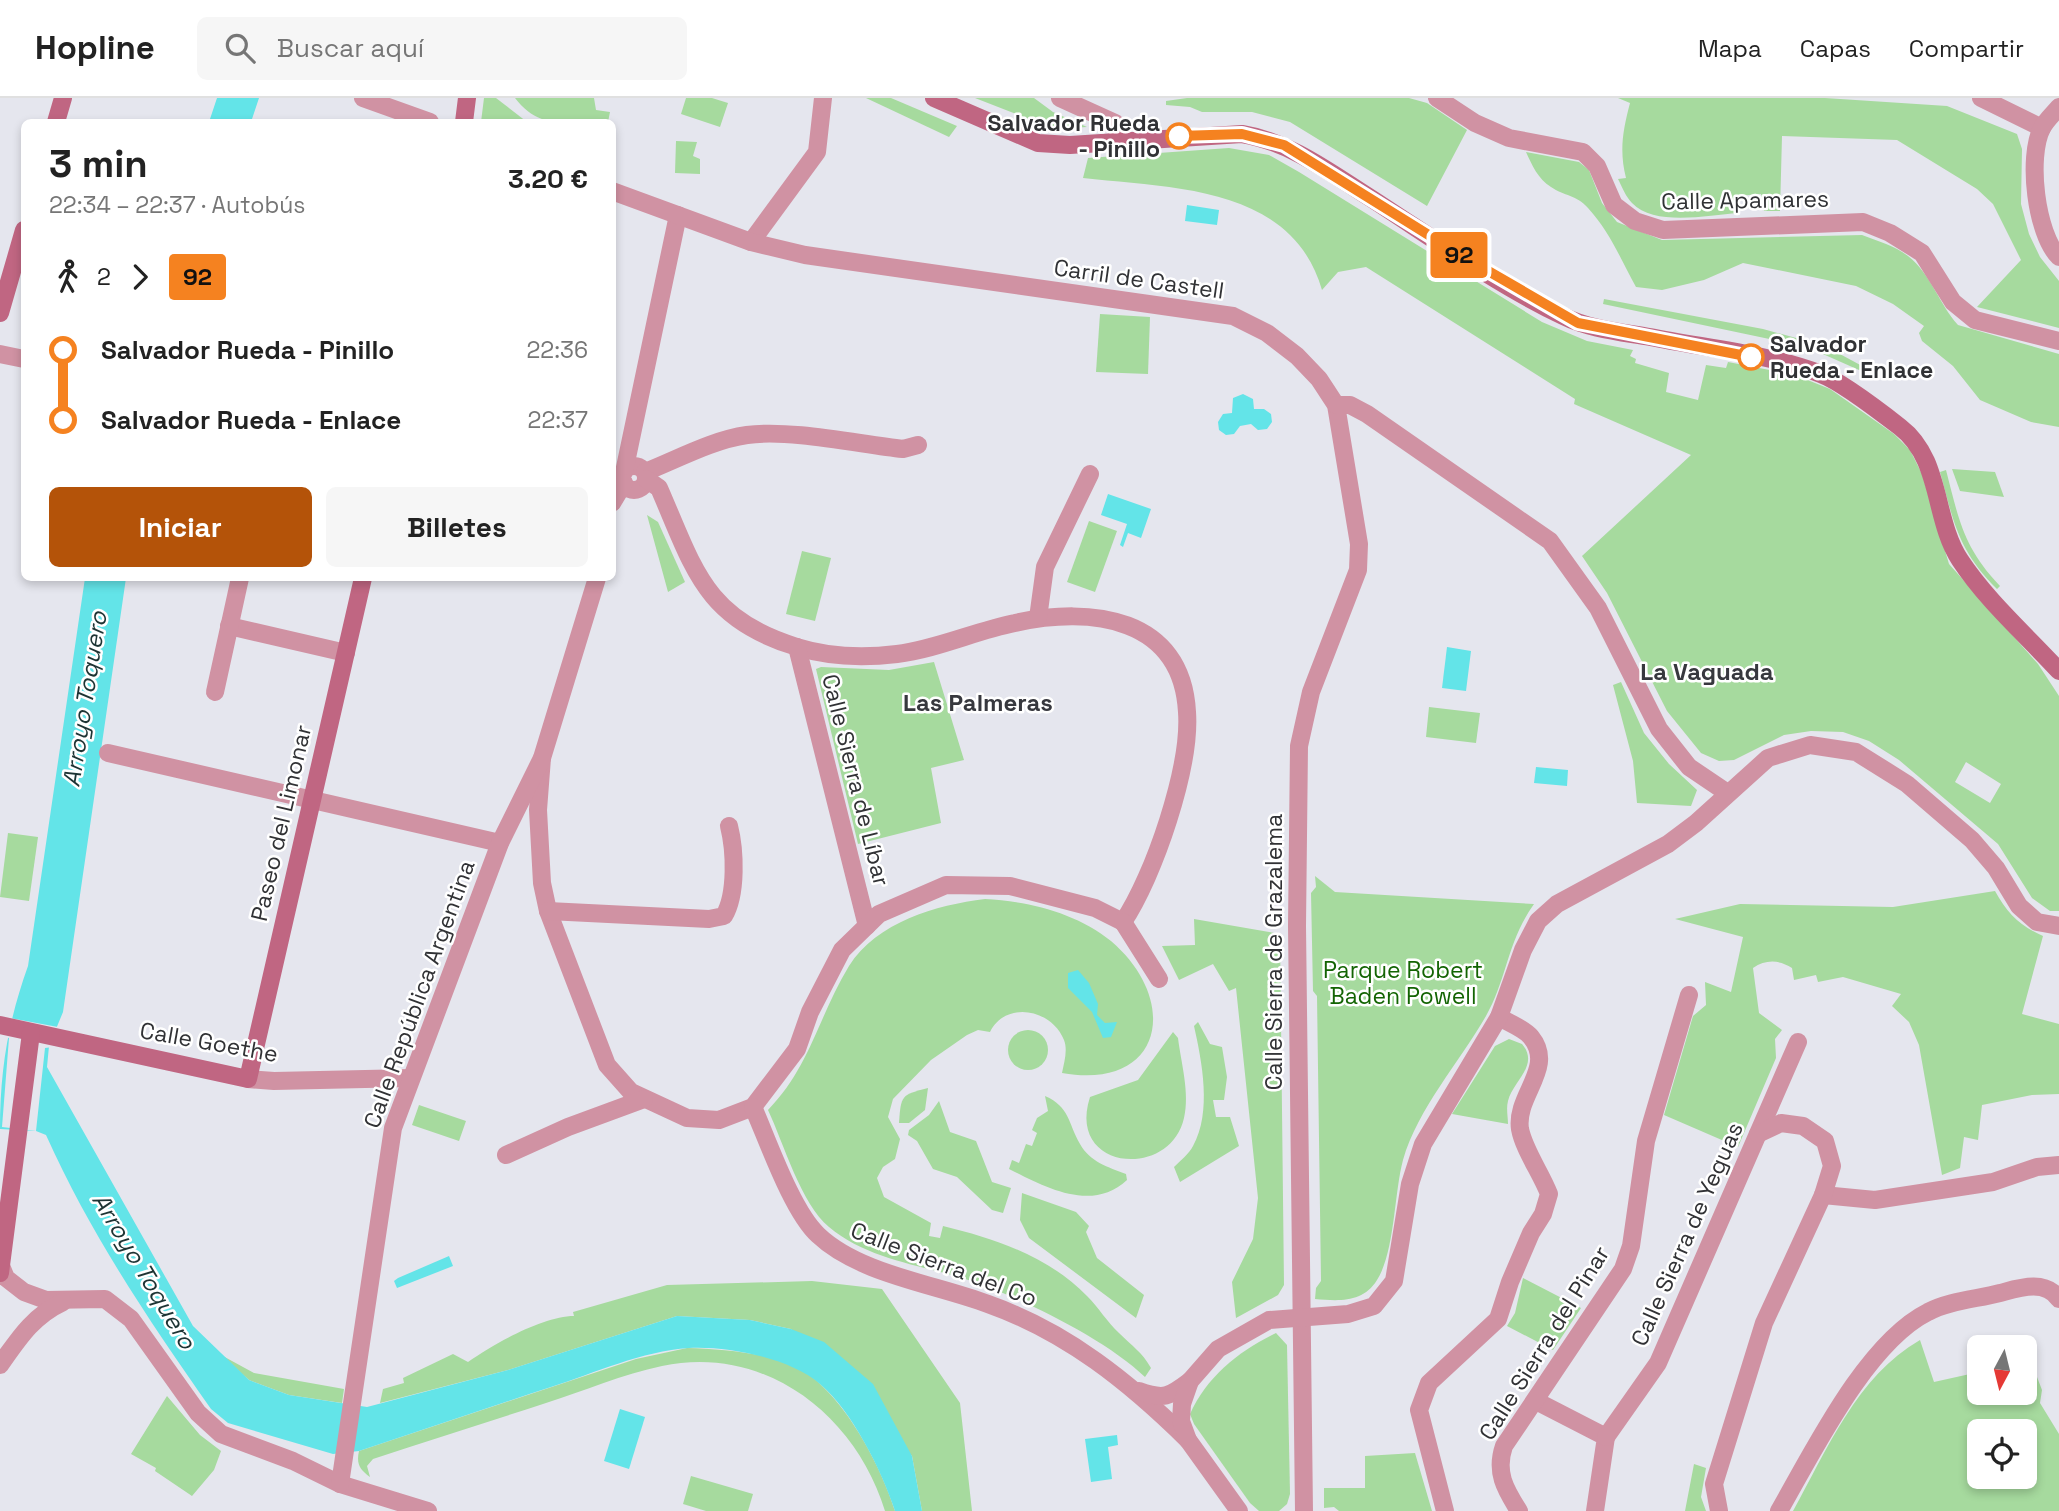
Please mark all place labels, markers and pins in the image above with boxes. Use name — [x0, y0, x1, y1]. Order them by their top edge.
place label: Salvador Rueda - Pinillo — [988, 108, 1160, 164]
marker: Salvador Rueda - Pinillo — [1166, 123, 1192, 149]
place label: Salvador Rueda - Enlace — [1770, 329, 1933, 385]
marker: Salvador Rueda - Enlace — [1738, 344, 1764, 370]

